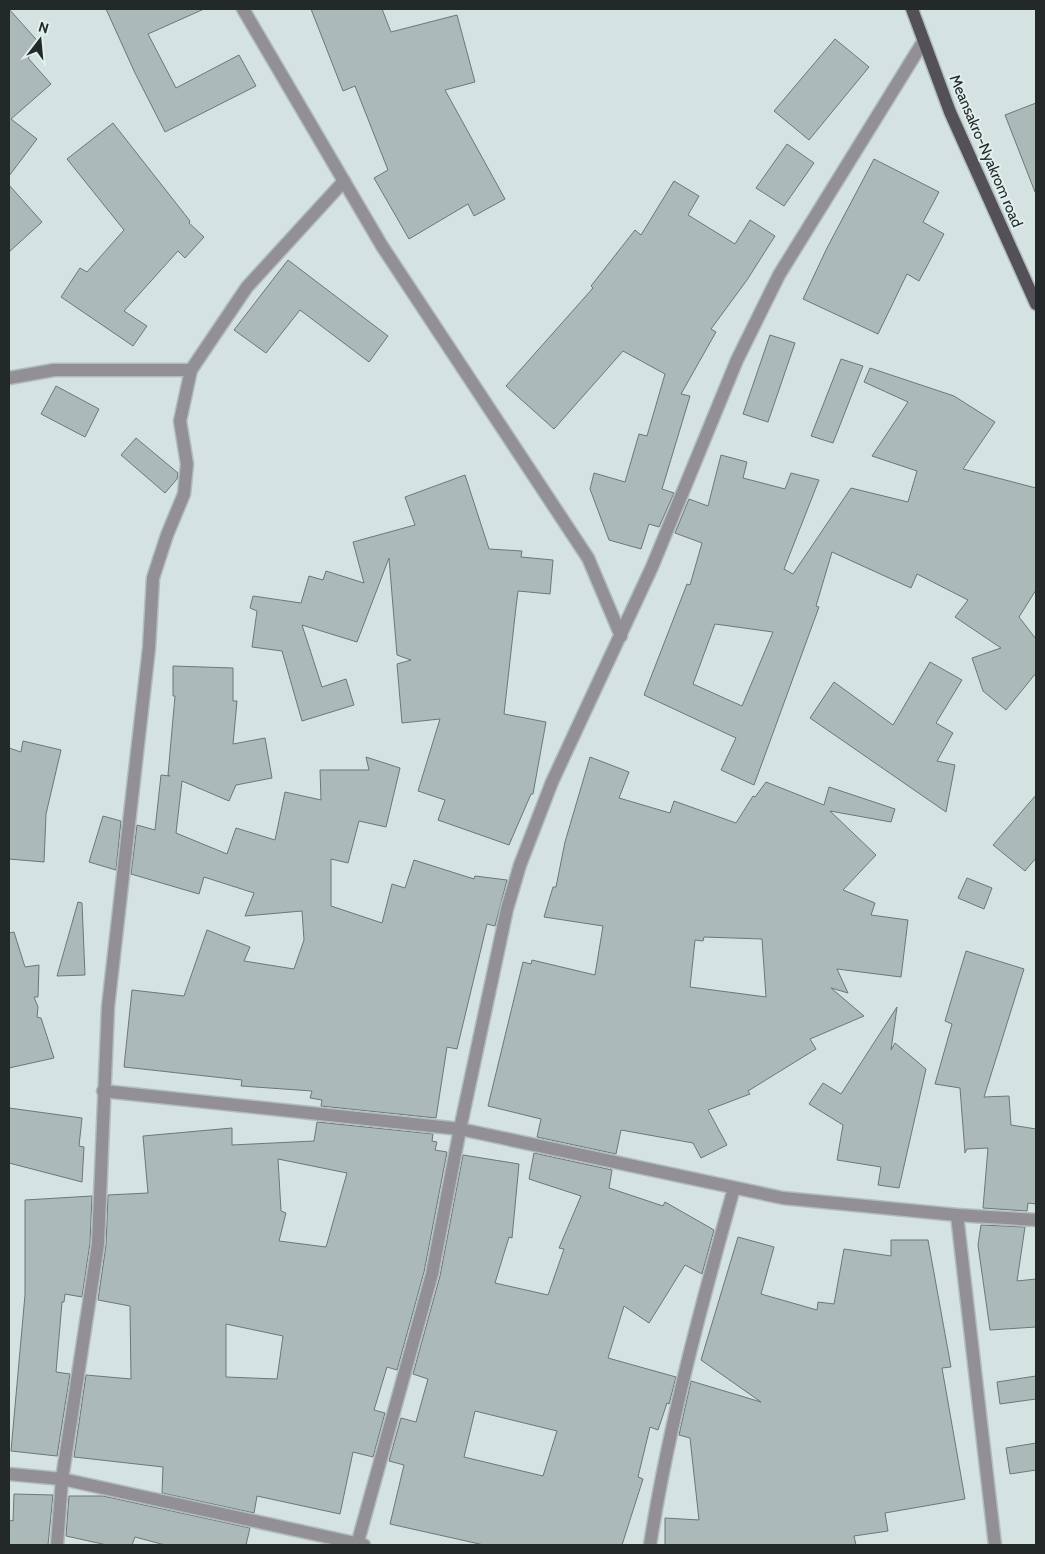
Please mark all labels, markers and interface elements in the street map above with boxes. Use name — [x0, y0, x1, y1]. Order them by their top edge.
north arrow — [15, 15, 65, 65]
text: N — [36, 17, 51, 38]
street label: Meansakro-Nyakrom road — [946, 72, 1026, 230]

